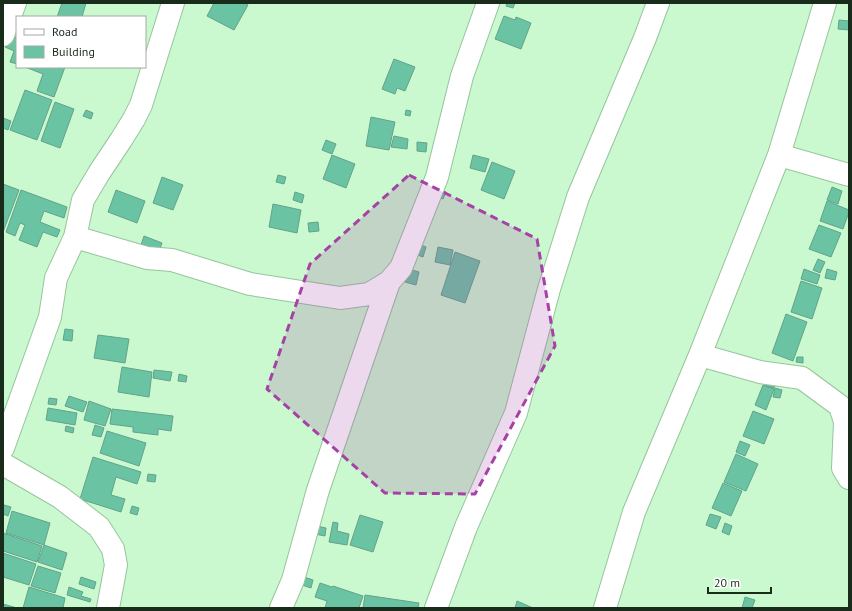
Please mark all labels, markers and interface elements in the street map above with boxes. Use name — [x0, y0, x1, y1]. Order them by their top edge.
legend — [16, 16, 146, 68]
text: Road — [52, 24, 77, 39]
text: Building — [52, 44, 95, 59]
scale bar — [708, 569, 771, 595]
text: 20 m — [714, 575, 740, 590]

